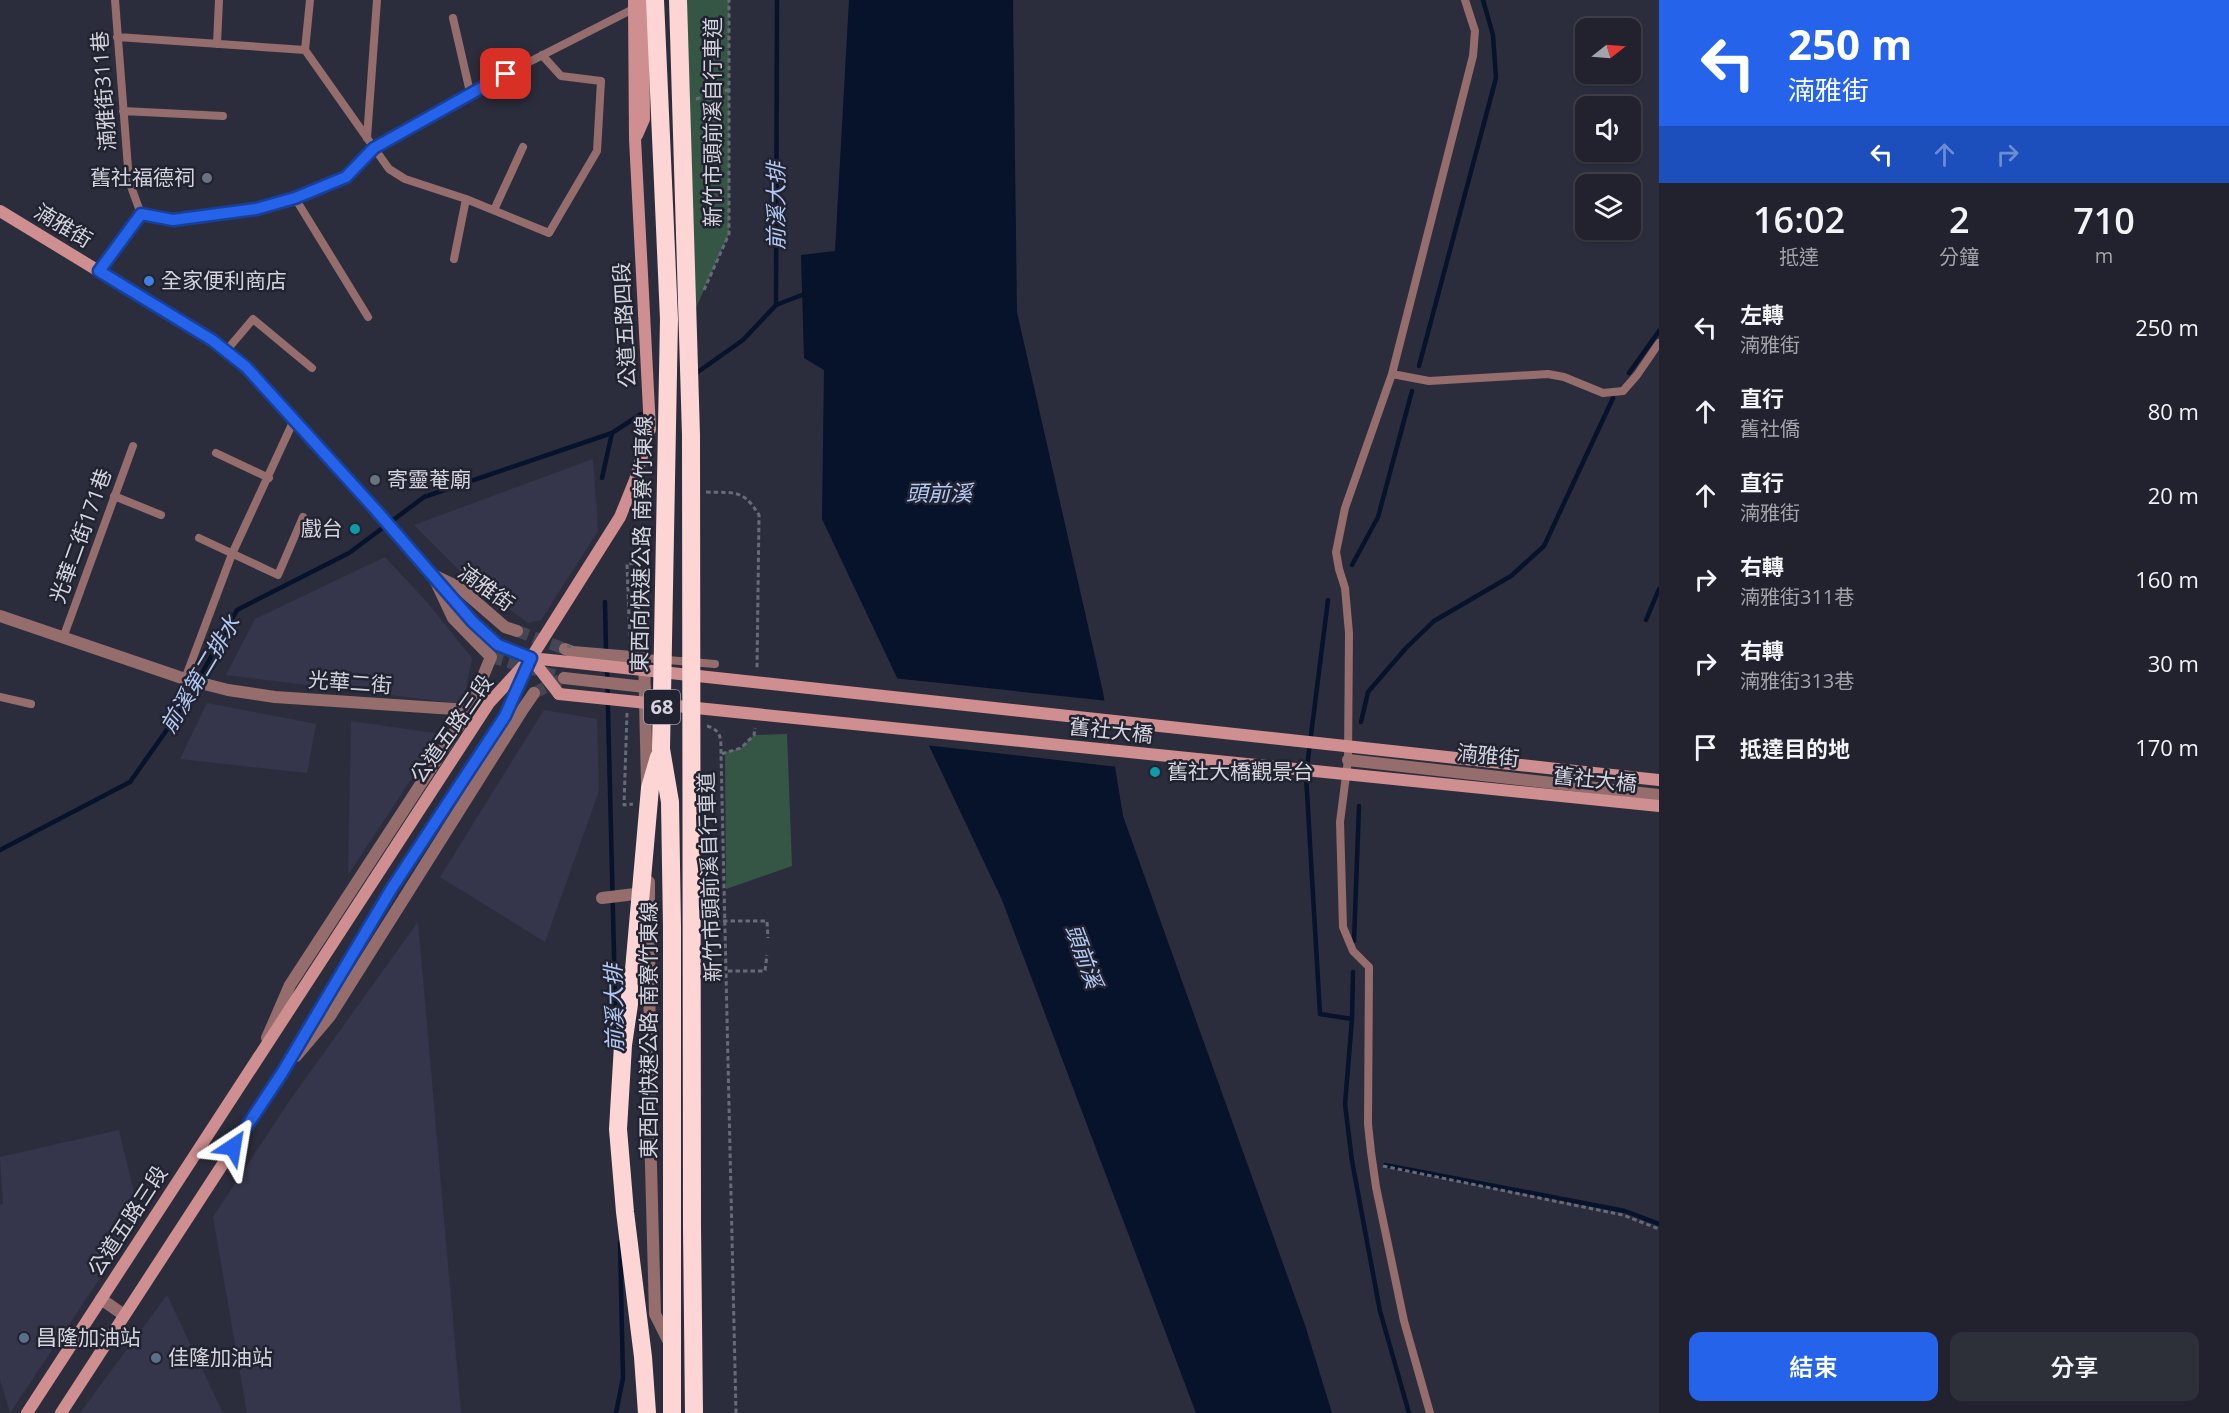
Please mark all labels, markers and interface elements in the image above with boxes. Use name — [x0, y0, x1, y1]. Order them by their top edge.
text: 250 m — [1788, 15, 1912, 72]
street label: 新竹市頭前溪自行車道 — [698, 17, 726, 227]
north arrow — [1575, 18, 1641, 84]
map controls — [1575, 18, 1641, 240]
icon: left — [1689, 24, 1767, 102]
street label: 湳雅街311巷 — [85, 30, 121, 152]
pin — [480, 48, 531, 99]
icon: arrive — [489, 57, 522, 90]
text: 湳雅街 — [1788, 71, 1869, 108]
button: sound — [1575, 96, 1641, 162]
icon: left — [1865, 138, 1898, 171]
icon: ahead — [1928, 138, 1961, 171]
icon: right — [1991, 138, 2024, 171]
water label: 前溪大排 — [760, 159, 790, 250]
place label: 舊社福德祠 — [90, 163, 195, 191]
marker: 舊社福德祠 — [200, 171, 214, 185]
button: layers — [1575, 174, 1641, 240]
text: 16:02 — [1753, 195, 1845, 244]
text: 2 — [1949, 195, 1970, 244]
text: 710 — [2073, 196, 2135, 245]
street label: 湳雅街 — [29, 197, 98, 253]
text: m — [2095, 242, 2113, 269]
text: 抵達 — [1779, 243, 1819, 270]
text: 分鐘 — [1939, 243, 1979, 270]
street label: 公道五路四段 — [607, 261, 641, 389]
place label: 全家便利商店 — [161, 266, 287, 294]
marker: 全家便利商店 — [142, 274, 156, 288]
text: 左轉 — [1740, 299, 1784, 329]
icon: left — [1689, 311, 1722, 344]
text: 250 m — [2135, 312, 2199, 342]
text: 湳雅街 — [1740, 331, 1800, 358]
text: 直行 — [1740, 383, 1784, 413]
icon: ahead — [1689, 395, 1722, 428]
text: 80 m — [2148, 396, 2199, 426]
street label: 東西向快速公路 南寮竹東線 — [625, 415, 657, 673]
text: 舊社僑 — [1740, 415, 1800, 442]
street label: 光華二街171巷 — [43, 465, 117, 607]
place label: 寄靈菴廟 — [387, 465, 471, 493]
text: 直行 — [1740, 467, 1784, 497]
marker: 寄靈菴廟 — [368, 473, 382, 487]
water label: 頭前溪 — [906, 477, 975, 507]
icon: ahead — [1689, 479, 1722, 512]
text: 20 m — [2148, 480, 2199, 510]
text: 湳雅街 — [1740, 499, 1800, 526]
place label: 戲台 — [301, 514, 343, 542]
marker: 戲台 — [348, 522, 362, 536]
text: 右轉 — [1740, 551, 1784, 581]
street label: 湳雅街 — [453, 557, 520, 617]
icon: right — [1689, 563, 1722, 596]
text: 160 m — [2135, 564, 2199, 594]
text: 湳雅街311巷 — [1740, 583, 1854, 610]
water label: 前溪第二排水 — [152, 608, 247, 738]
text: 右轉 — [1740, 635, 1784, 665]
icon: right — [1689, 647, 1722, 680]
text: 30 m — [2148, 648, 2199, 678]
street label: 光華二街 — [307, 665, 393, 699]
text: 湳雅街313巷 — [1740, 667, 1854, 694]
street label: 公道五路三段 — [404, 669, 499, 788]
road number: 68 — [644, 690, 680, 724]
street label: 舊社大橋 — [1068, 712, 1154, 748]
icon: arrive — [1689, 731, 1722, 764]
text: 170 m — [2135, 732, 2199, 762]
text: 抵達目的地 — [1740, 733, 1850, 763]
street label: 湳雅街 — [1455, 738, 1521, 772]
place label: 舊社大橋觀景台 — [1167, 757, 1314, 785]
street label: 舊社大橋 — [1552, 761, 1638, 797]
marker: 舊社大橋觀景台 — [1148, 765, 1162, 779]
street label: 新竹市頭前溪自行車道 — [691, 772, 727, 982]
street label: 東西向快速公路 南寮竹東線 — [634, 901, 662, 1159]
water label: 頭前溪 — [1060, 920, 1111, 995]
water label: 前溪大排 — [597, 961, 629, 1052]
position arrow — [201, 1115, 265, 1179]
street label: 公道五路三段 — [81, 1160, 173, 1281]
place label: 昌隆加油站 — [36, 1323, 141, 1351]
marker: 昌隆加油站 — [17, 1331, 31, 1345]
button: 結束 — [1689, 1332, 1938, 1401]
button: 分享 — [1950, 1332, 2199, 1401]
place label: 佳隆加油站 — [168, 1343, 273, 1371]
marker: 佳隆加油站 — [149, 1351, 163, 1365]

